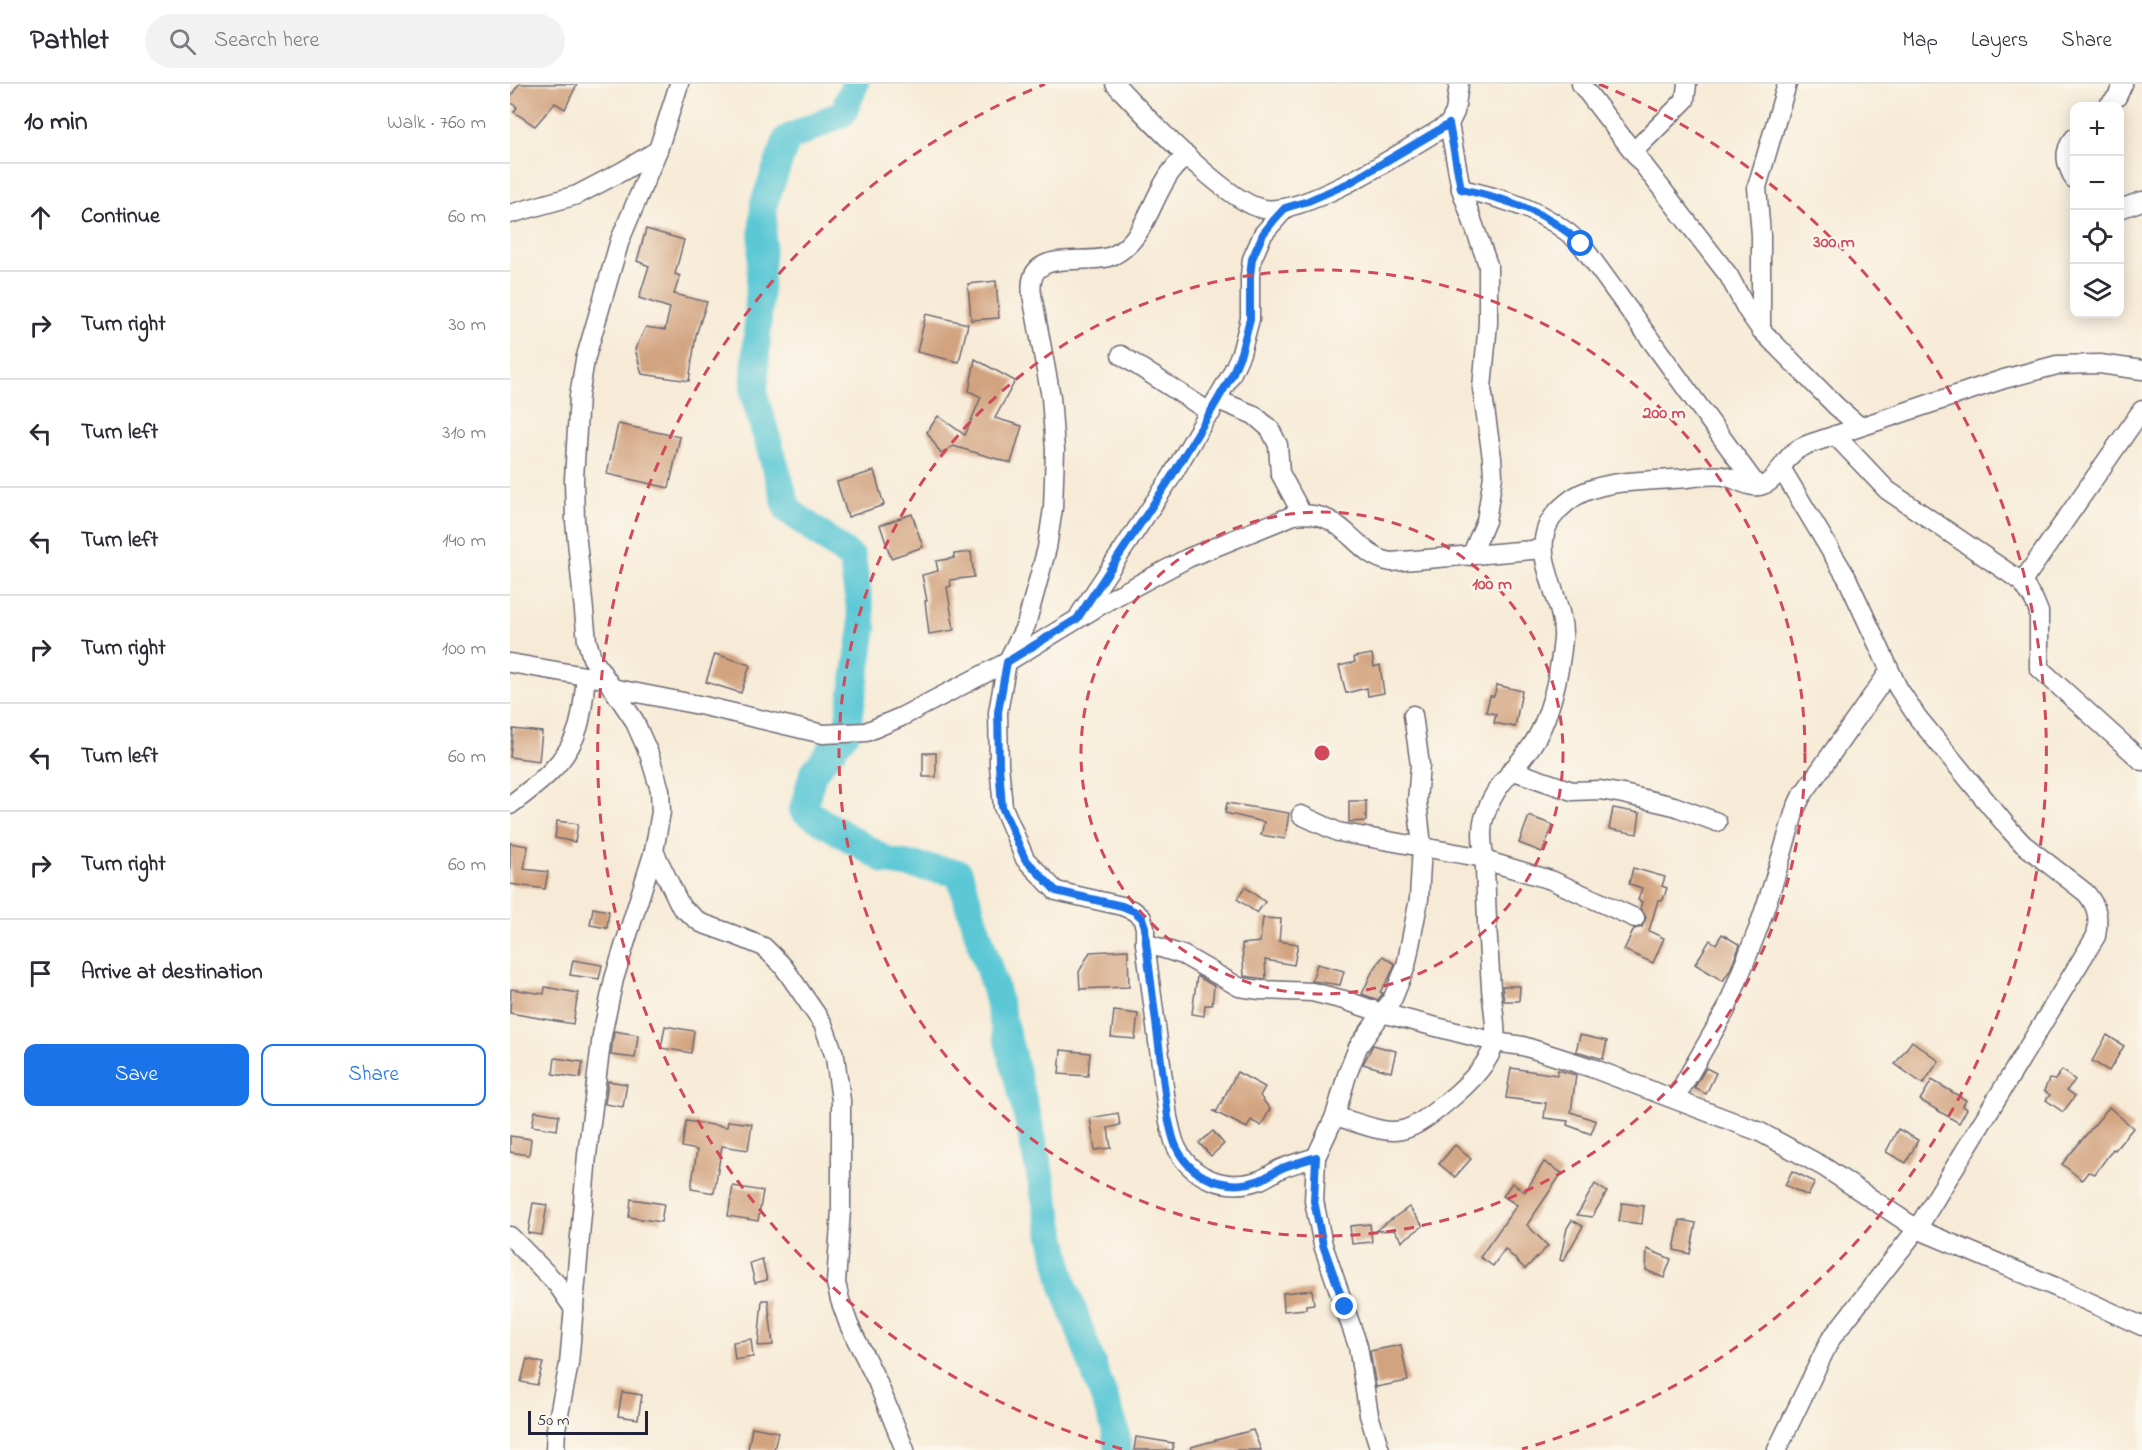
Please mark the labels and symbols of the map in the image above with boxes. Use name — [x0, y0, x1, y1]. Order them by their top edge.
route start — [1567, 230, 1593, 256]
text: 300 m — [1812, 230, 1855, 256]
text: 200 m — [1642, 401, 1686, 427]
text: 100 m — [1472, 572, 1512, 598]
centre of rings — [1312, 743, 1332, 763]
route end — [1331, 1293, 1357, 1319]
scale bar — [528, 1408, 648, 1436]

